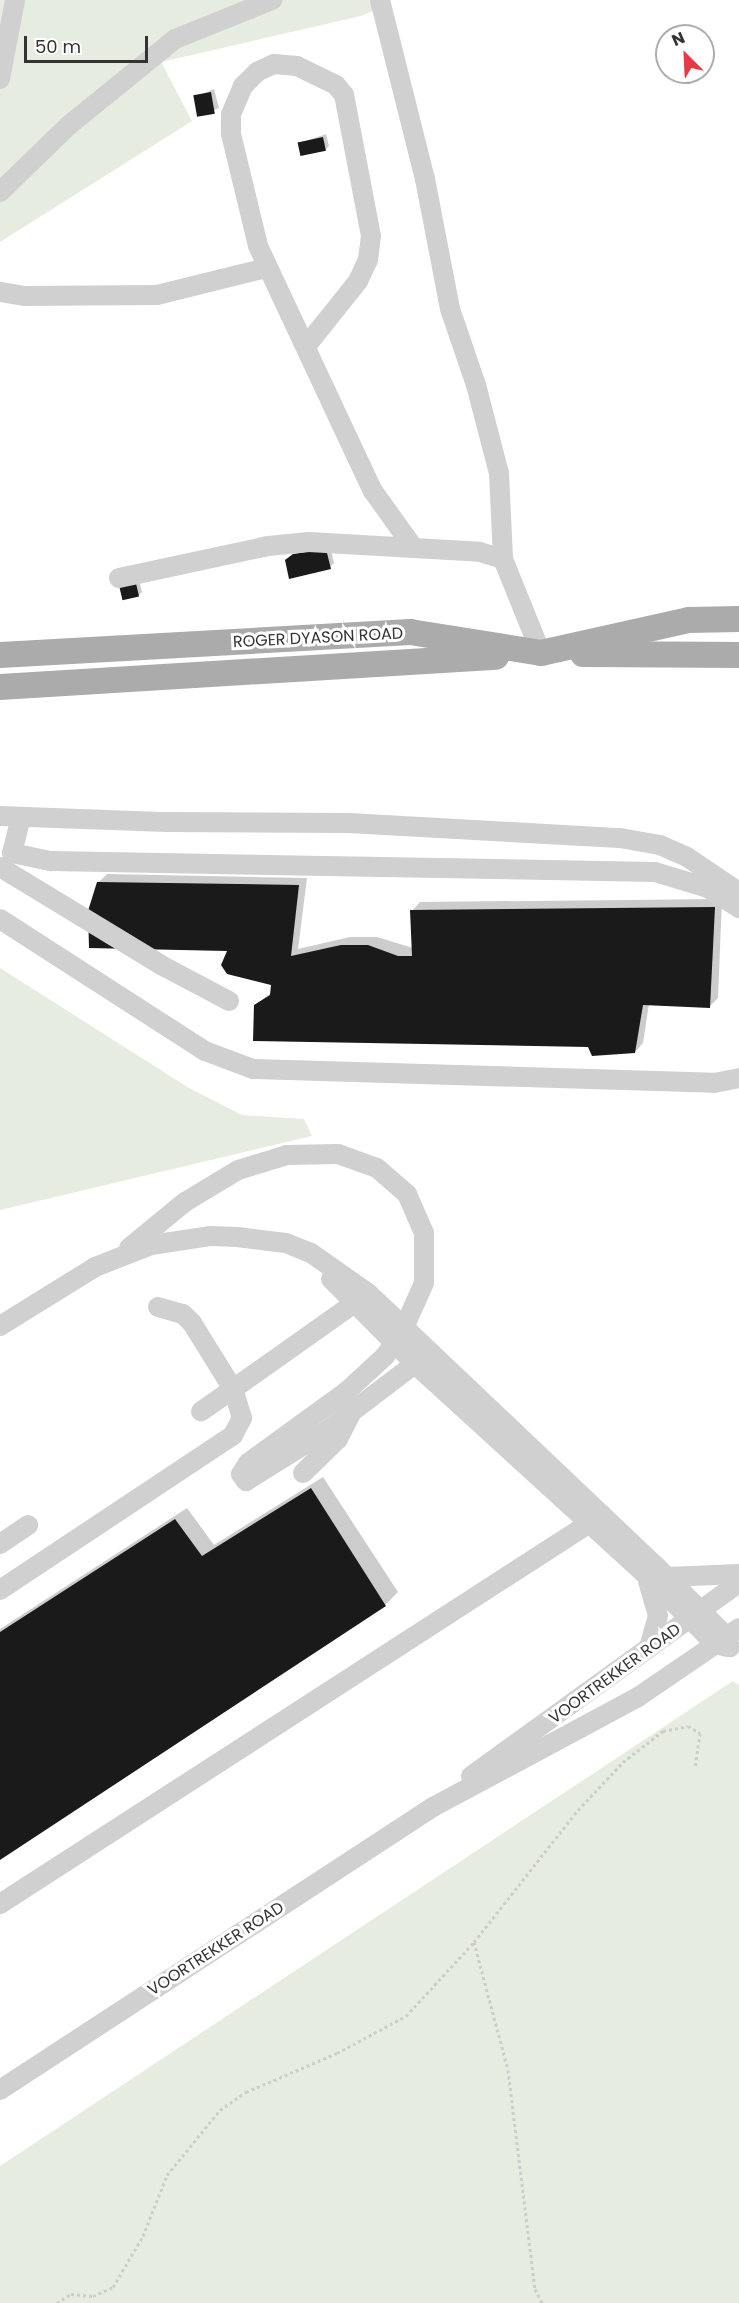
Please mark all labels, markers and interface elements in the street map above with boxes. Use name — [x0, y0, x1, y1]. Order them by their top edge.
scale bar — [27, 24, 152, 62]
north arrow — [655, 24, 715, 84]
text: N — [668, 26, 688, 52]
text: 50 m — [35, 34, 81, 59]
street label: ROGER DYASON ROAD — [232, 624, 404, 652]
street label: VOORTREKKER ROAD — [545, 1620, 685, 1728]
street label: VOORTREKKER ROAD — [144, 1898, 288, 2000]

